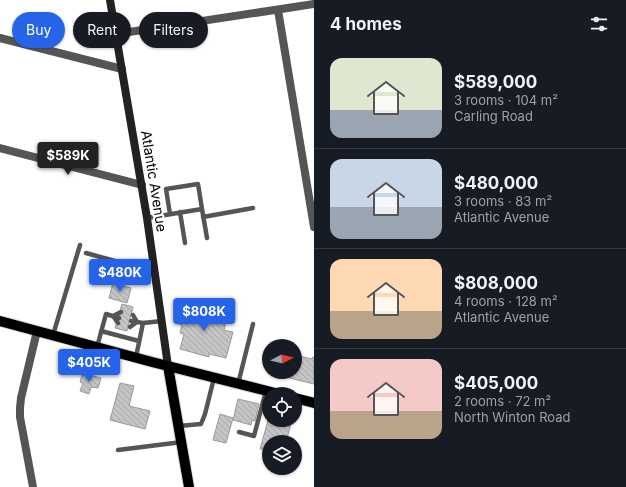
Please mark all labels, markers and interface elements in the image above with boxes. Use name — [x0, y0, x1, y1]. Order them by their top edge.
chip: Buy — [12, 12, 65, 48]
chip: Rent — [73, 12, 131, 48]
chip: Filters — [139, 12, 208, 48]
icon: filters — [588, 13, 610, 35]
text: 4 homes — [330, 14, 402, 34]
text: $589,000 — [454, 72, 537, 92]
icon: home — [362, 74, 410, 122]
text: 3 rooms · 104 m² — [454, 92, 558, 108]
text: Carling Road — [454, 108, 533, 124]
street label: Atlantic Avenue — [138, 129, 171, 233]
pin: $589K — [40, 142, 96, 176]
text: $589K — [46, 147, 90, 163]
text: $480,000 — [454, 173, 538, 193]
icon: home — [362, 175, 410, 223]
text: 3 rooms · 83 m² — [454, 193, 552, 209]
text: Atlantic Avenue — [454, 209, 549, 225]
pin: $480K — [92, 259, 148, 293]
text: $480K — [98, 264, 142, 280]
text: $808,000 — [454, 273, 538, 293]
icon: home — [362, 275, 410, 323]
text: 4 rooms · 128 m² — [454, 293, 558, 309]
pin: $808K — [176, 298, 232, 332]
text: $808K — [182, 303, 226, 319]
text: Atlantic Avenue — [454, 309, 549, 325]
north arrow — [262, 339, 302, 379]
map controls — [262, 339, 302, 475]
pin: $405K — [61, 349, 117, 383]
text: $405K — [67, 354, 111, 370]
text: $405,000 — [454, 373, 538, 393]
icon: home — [362, 375, 410, 423]
button: locate — [262, 387, 302, 427]
text: 2 rooms · 72 m² — [454, 393, 551, 409]
text: North Winton Road — [454, 409, 571, 425]
button: layers — [262, 435, 302, 475]

